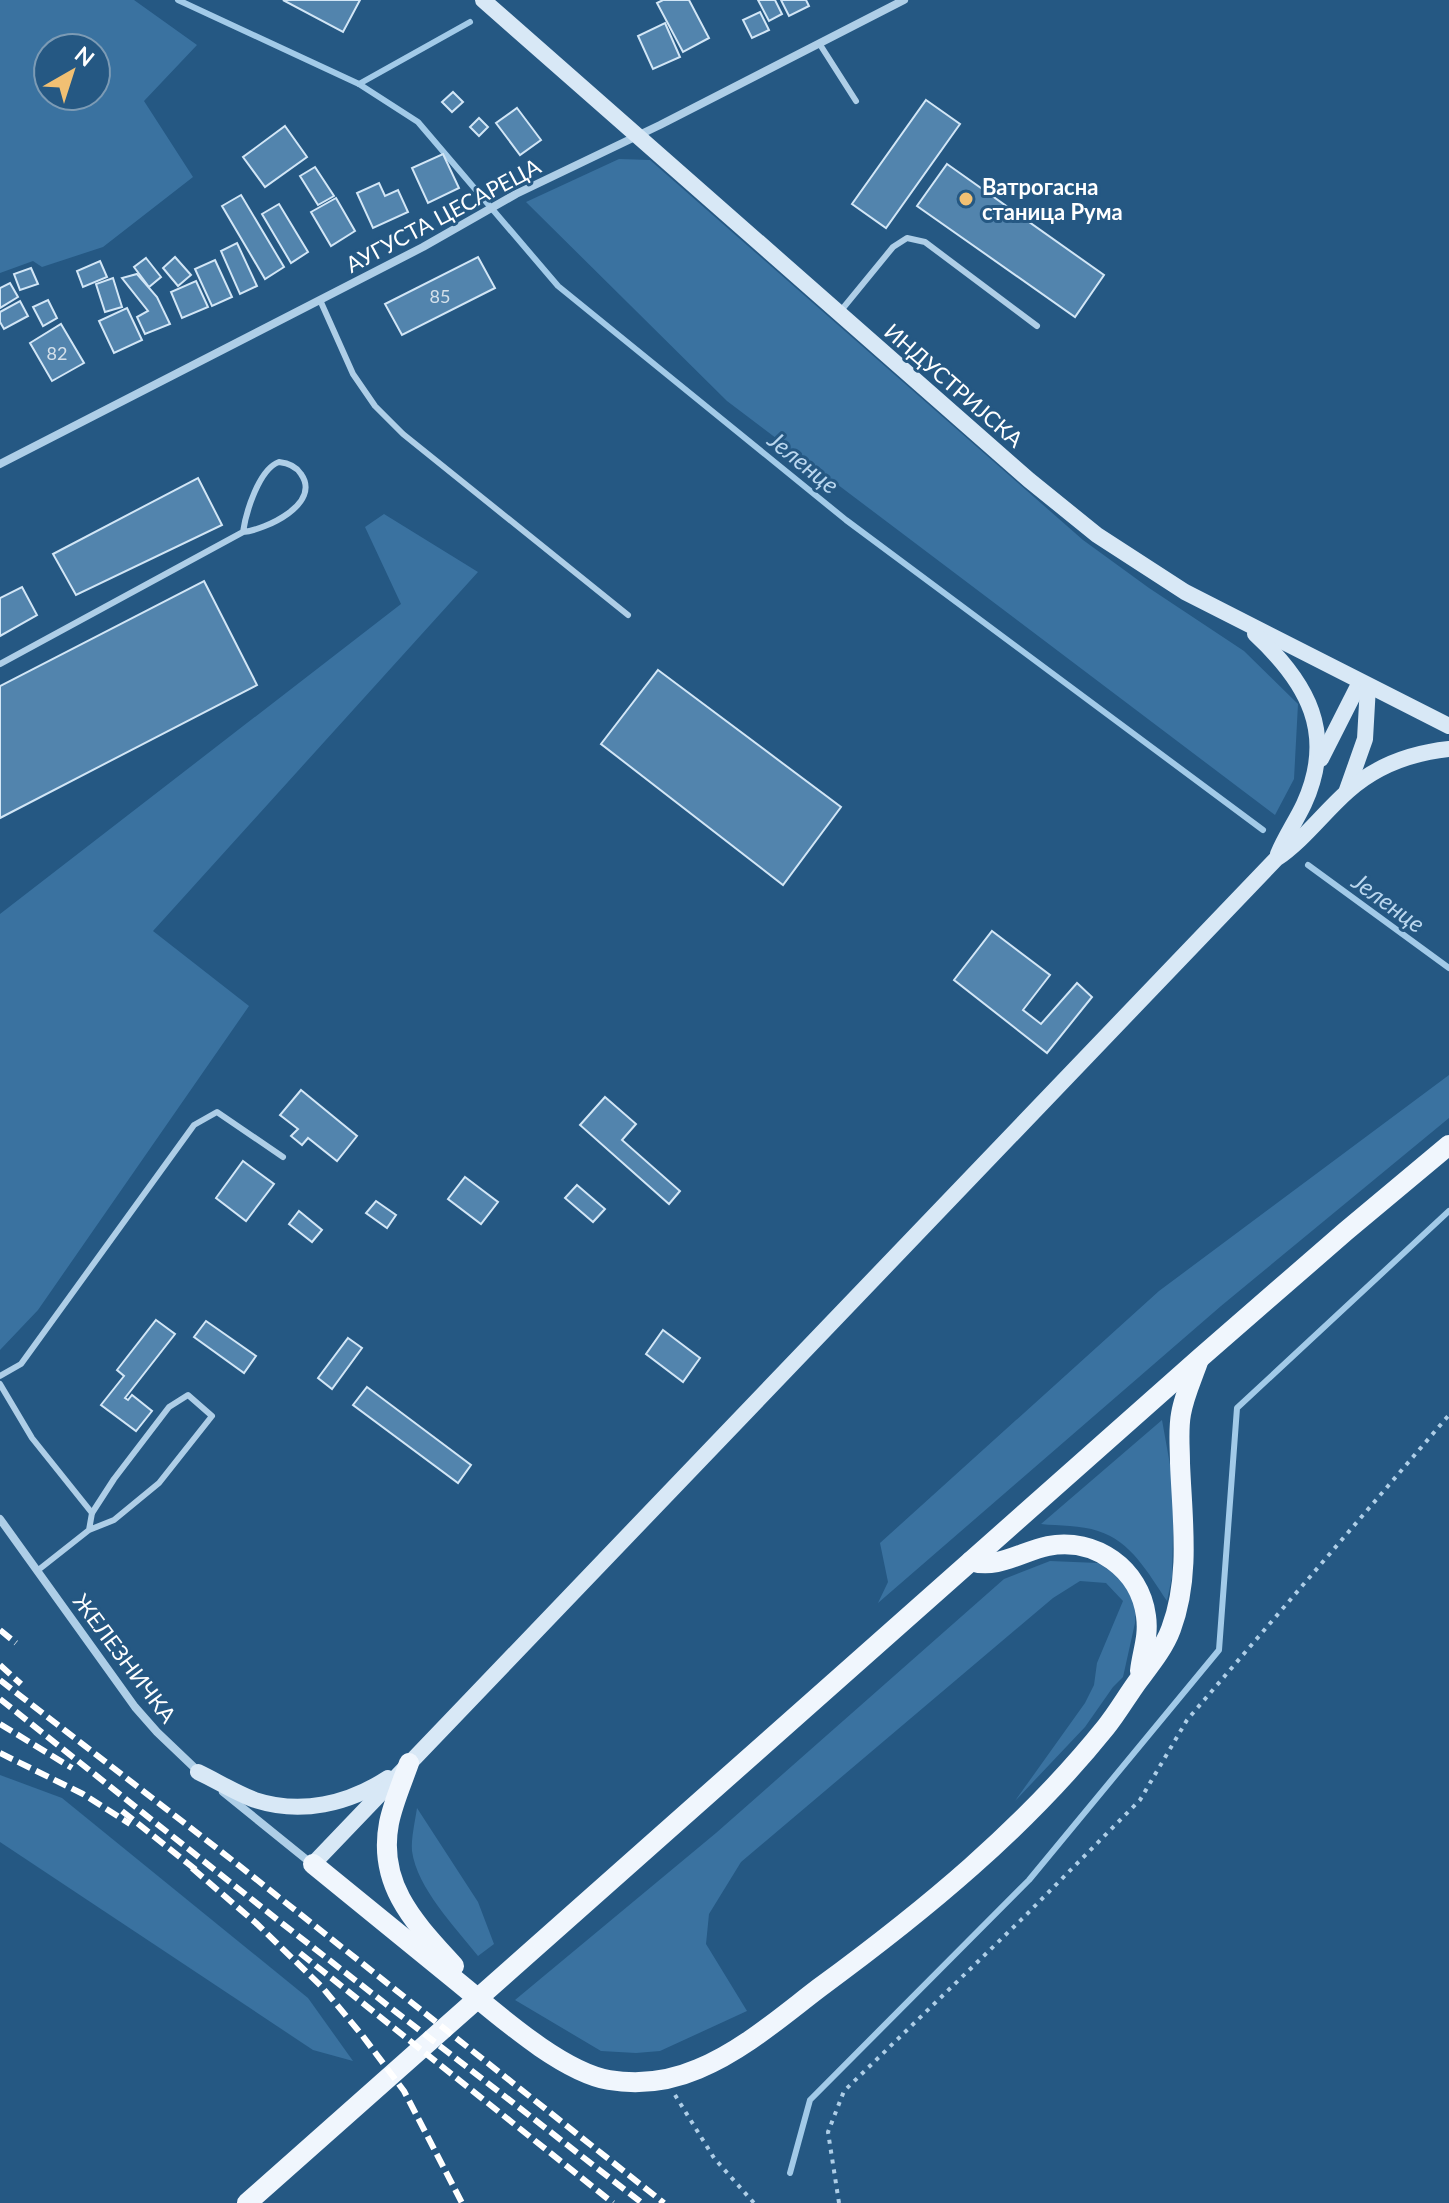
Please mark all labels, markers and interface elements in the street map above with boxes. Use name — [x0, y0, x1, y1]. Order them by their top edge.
north arrow — [32, 32, 112, 112]
text: N — [70, 40, 100, 72]
street label: АУГУСТА ЦЕСАРЕЦА — [341, 152, 545, 278]
place label: Ватрогасна станица Рума — [982, 173, 1123, 225]
marker: Ватрогасна станица Рума — [957, 190, 975, 208]
house number: 85 — [430, 285, 450, 307]
street label: ИНДУСТРИЈСКА — [879, 317, 1029, 453]
house number: 82 — [47, 342, 67, 364]
water label: Јеленце — [762, 424, 845, 499]
water label: Јеленце — [1346, 865, 1431, 938]
street label: ЖЕЛЕЗНИЧКА — [68, 1588, 182, 1728]

